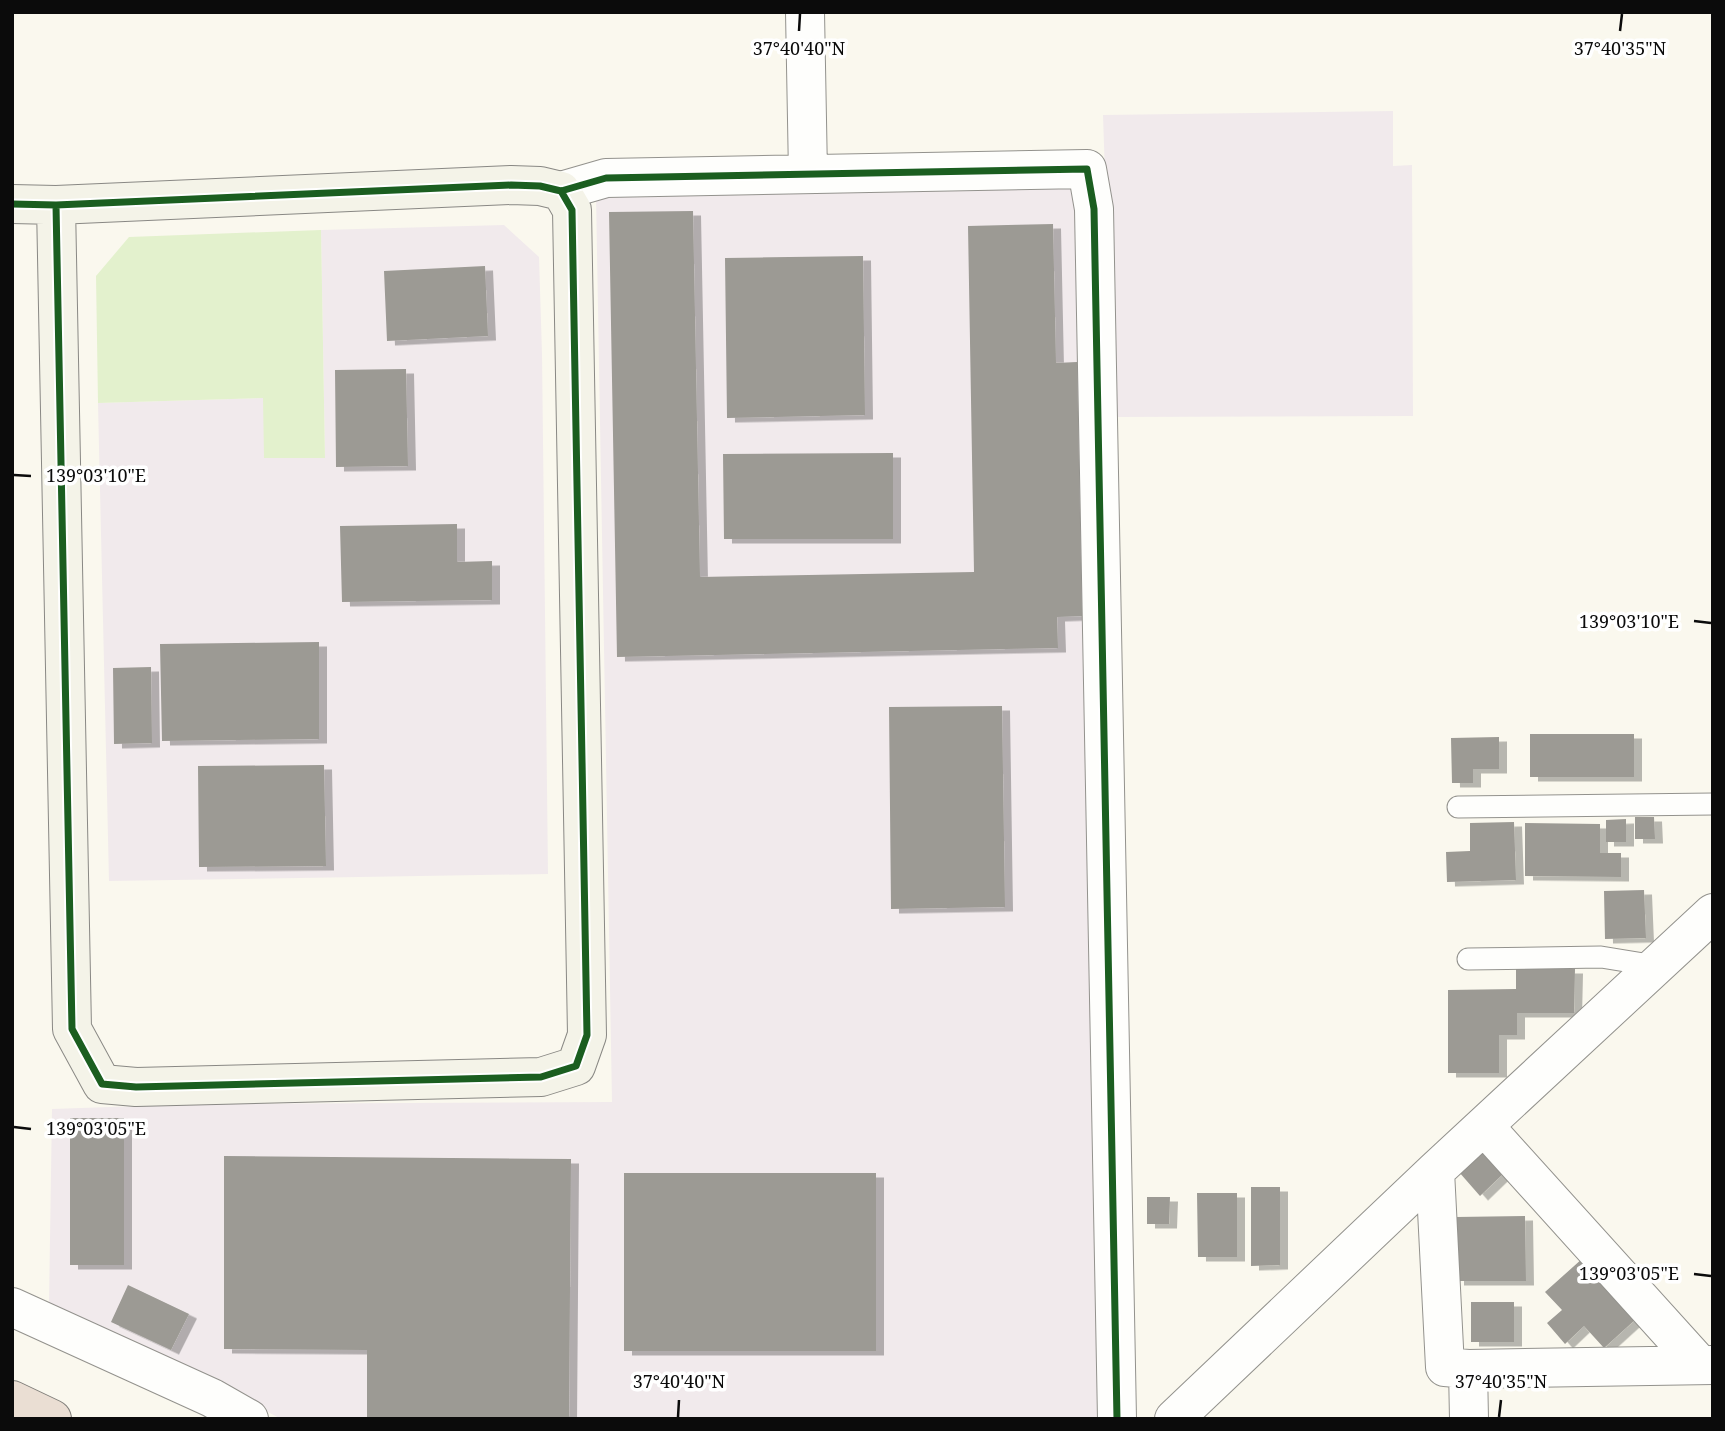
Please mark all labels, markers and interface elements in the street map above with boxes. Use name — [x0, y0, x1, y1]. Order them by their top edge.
text: 37°40'40"N — [753, 36, 846, 60]
text: 37°40'35"N — [1574, 36, 1667, 60]
text: 139°03'10"E — [46, 463, 146, 487]
text: 139°03'10"E — [1579, 609, 1679, 633]
text: 139°03'05"E — [46, 1116, 146, 1140]
text: 139°03'05"E — [1579, 1261, 1679, 1285]
text: 37°40'40"N — [633, 1369, 726, 1393]
text: 37°40'35"N — [1455, 1369, 1548, 1393]

